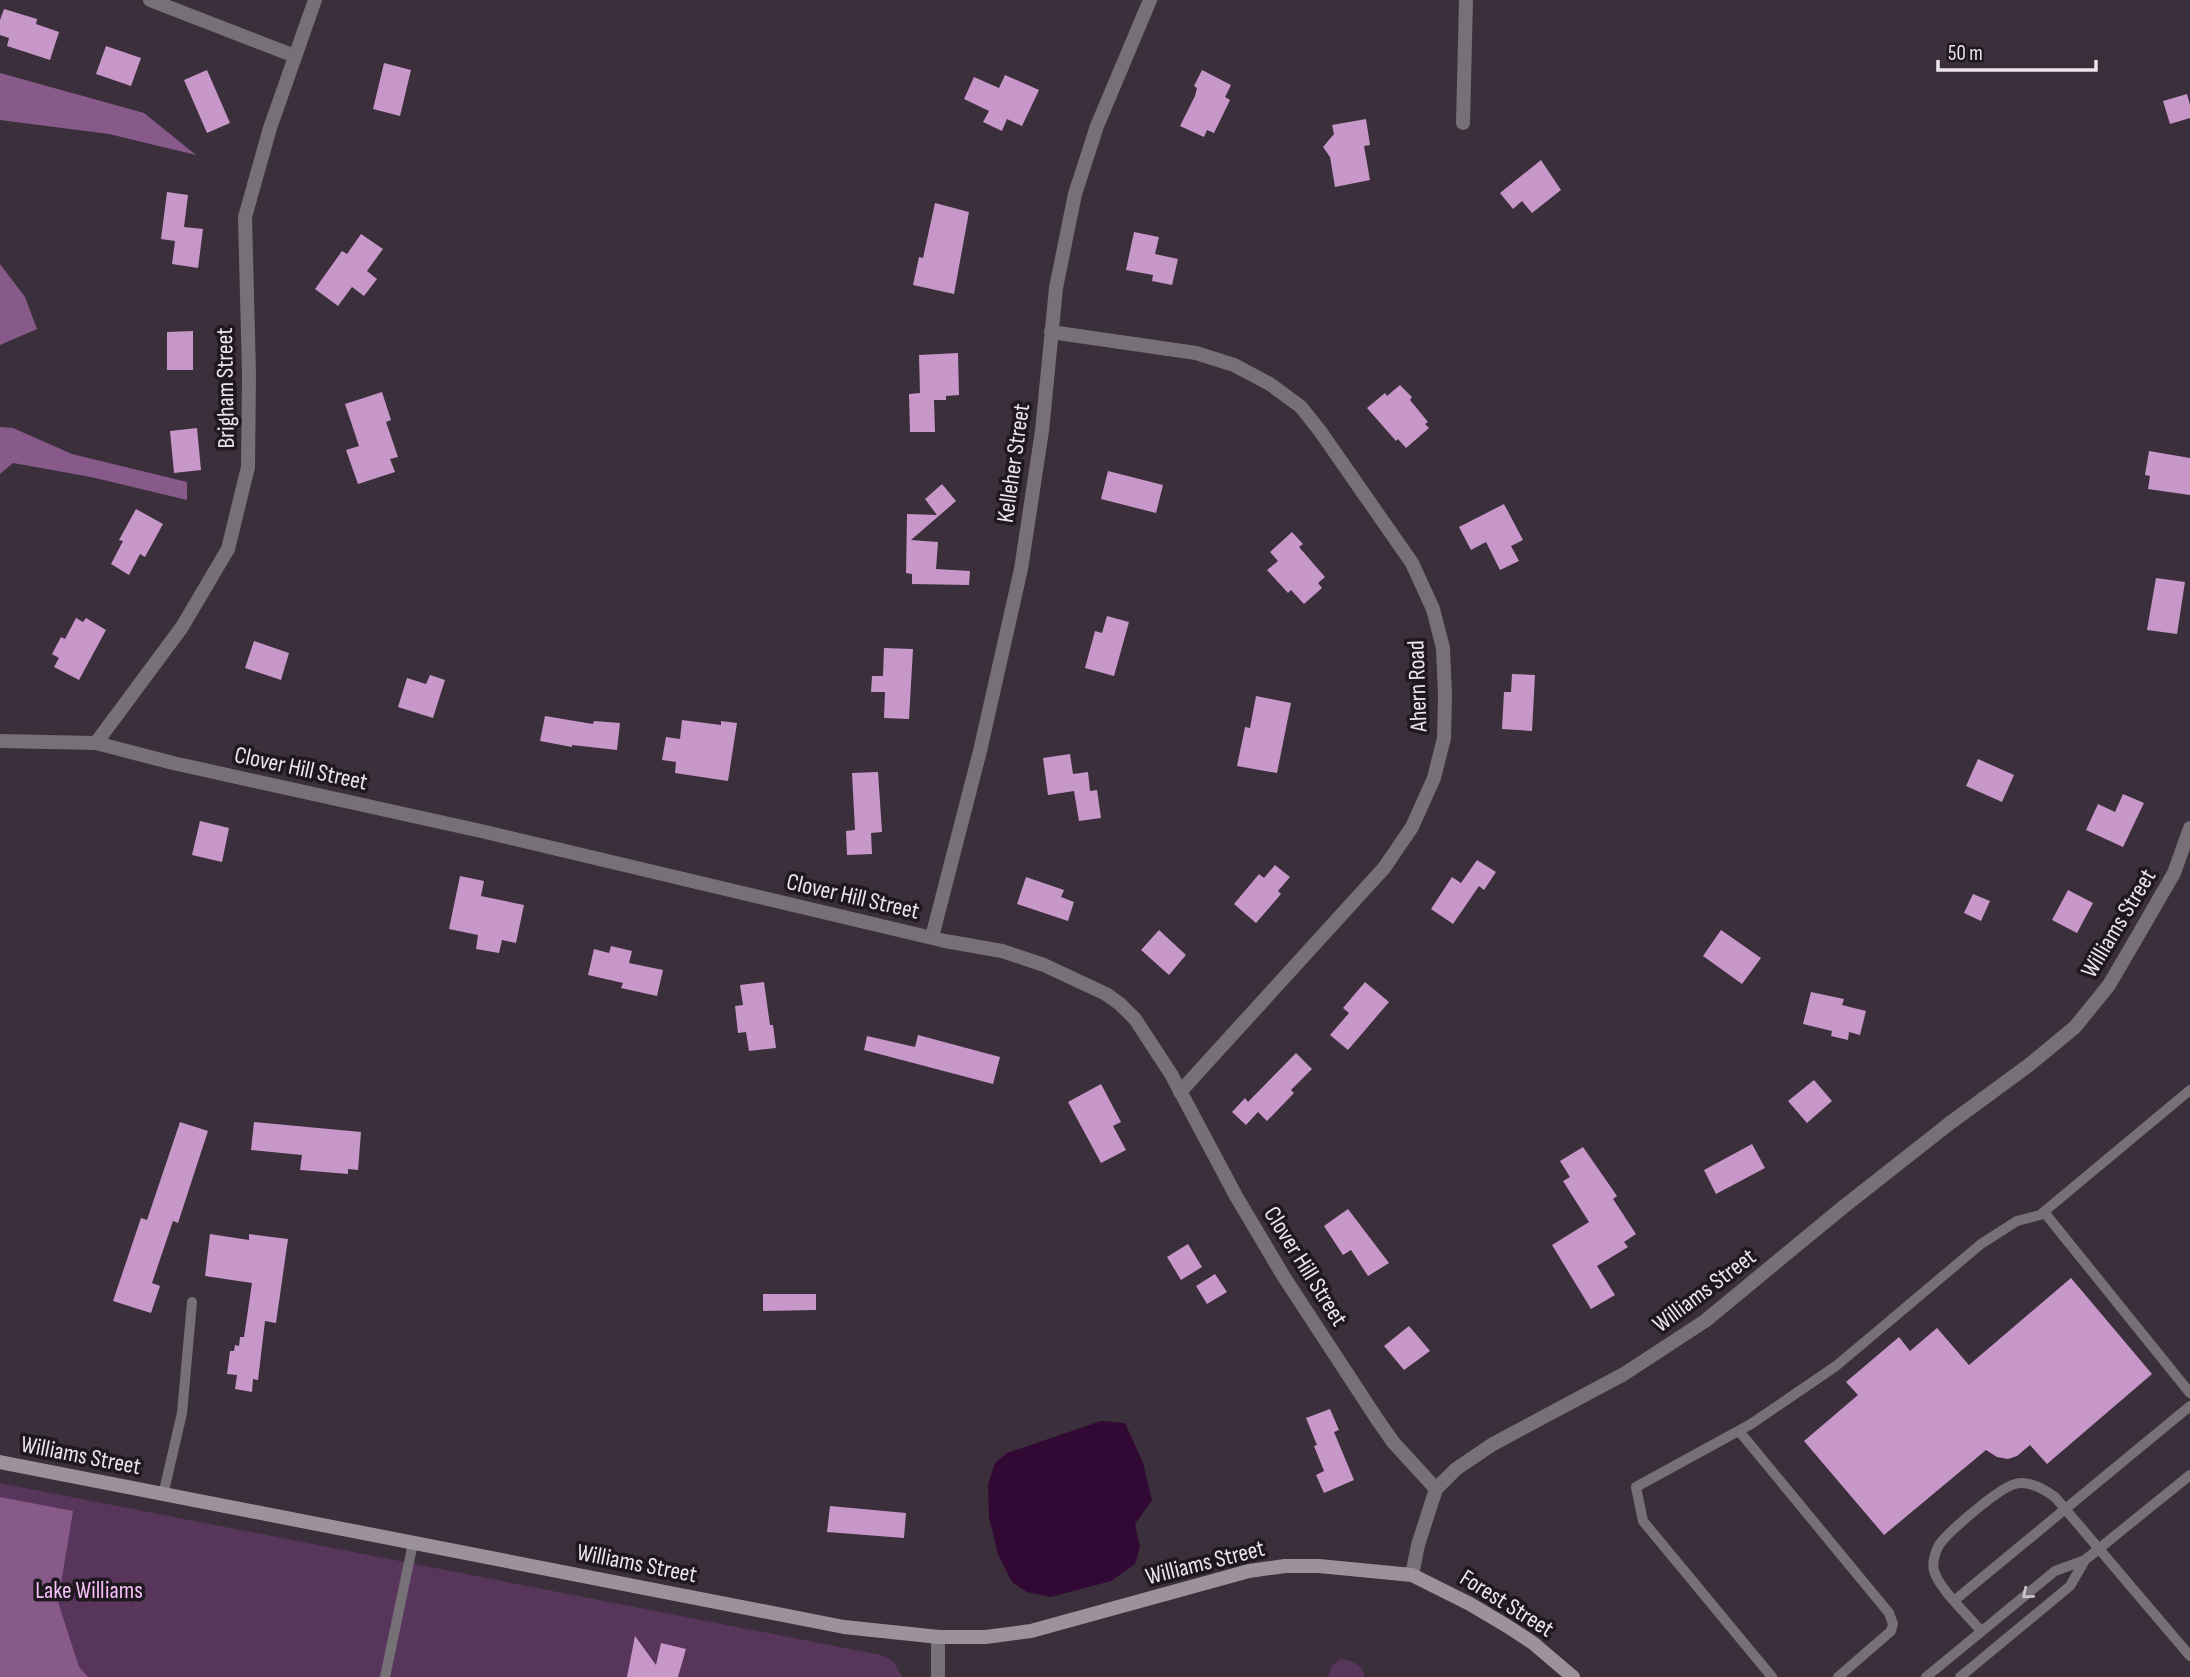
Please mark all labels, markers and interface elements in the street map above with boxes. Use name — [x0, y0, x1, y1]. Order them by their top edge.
scale bar — [1938, 28, 2096, 72]
text: 50 m — [1948, 41, 1983, 66]
street label: Brigham Street — [210, 327, 241, 449]
street label: Kelleher Street — [991, 402, 1036, 524]
street label: Ahern Road — [1401, 640, 1434, 733]
street label: Clover Hill Street — [232, 740, 370, 797]
street label: Williams Street — [2075, 864, 2162, 983]
street label: Clover Hill Street — [784, 867, 922, 926]
street label: Clover Hill Street — [1257, 1201, 1354, 1331]
street label: Williams Street — [1647, 1242, 1762, 1339]
street label: Williams Street — [18, 1430, 143, 1481]
street label: Williams Street — [1143, 1534, 1268, 1591]
street label: Williams Street — [574, 1538, 699, 1589]
street label: Forest Street — [1454, 1563, 1559, 1644]
park label: Lake Williams — [35, 1576, 143, 1605]
one-way arrow — [2022, 1585, 2034, 1598]

